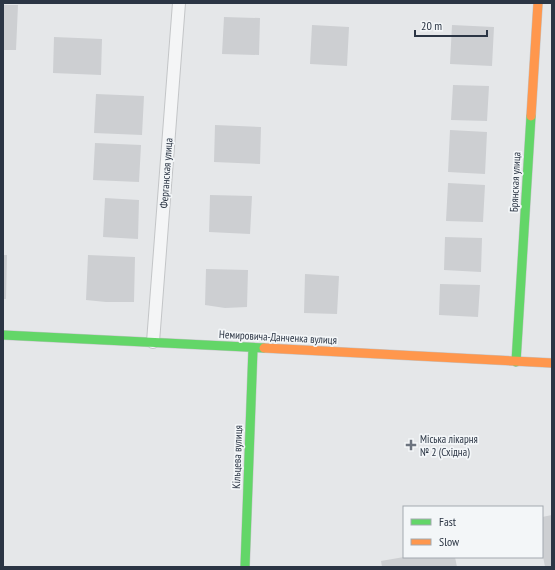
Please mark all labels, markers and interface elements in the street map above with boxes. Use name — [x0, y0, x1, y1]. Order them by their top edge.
scale bar — [415, 12, 487, 38]
text: 20 m — [421, 18, 442, 33]
street label: Ферганская улица — [157, 137, 175, 209]
street label: Брянская улица — [506, 151, 524, 213]
street label: Немировича-Данченка вулиця — [219, 327, 337, 347]
street label: Кільцева вулиця — [229, 425, 245, 489]
place label: Міська лікарня № 2 (Східна) — [420, 432, 478, 459]
marker: Міська лікарня № 2 (Східна) — [405, 439, 417, 451]
legend — [403, 506, 543, 558]
text: Fast — [439, 514, 457, 529]
text: Slow — [439, 534, 460, 549]

